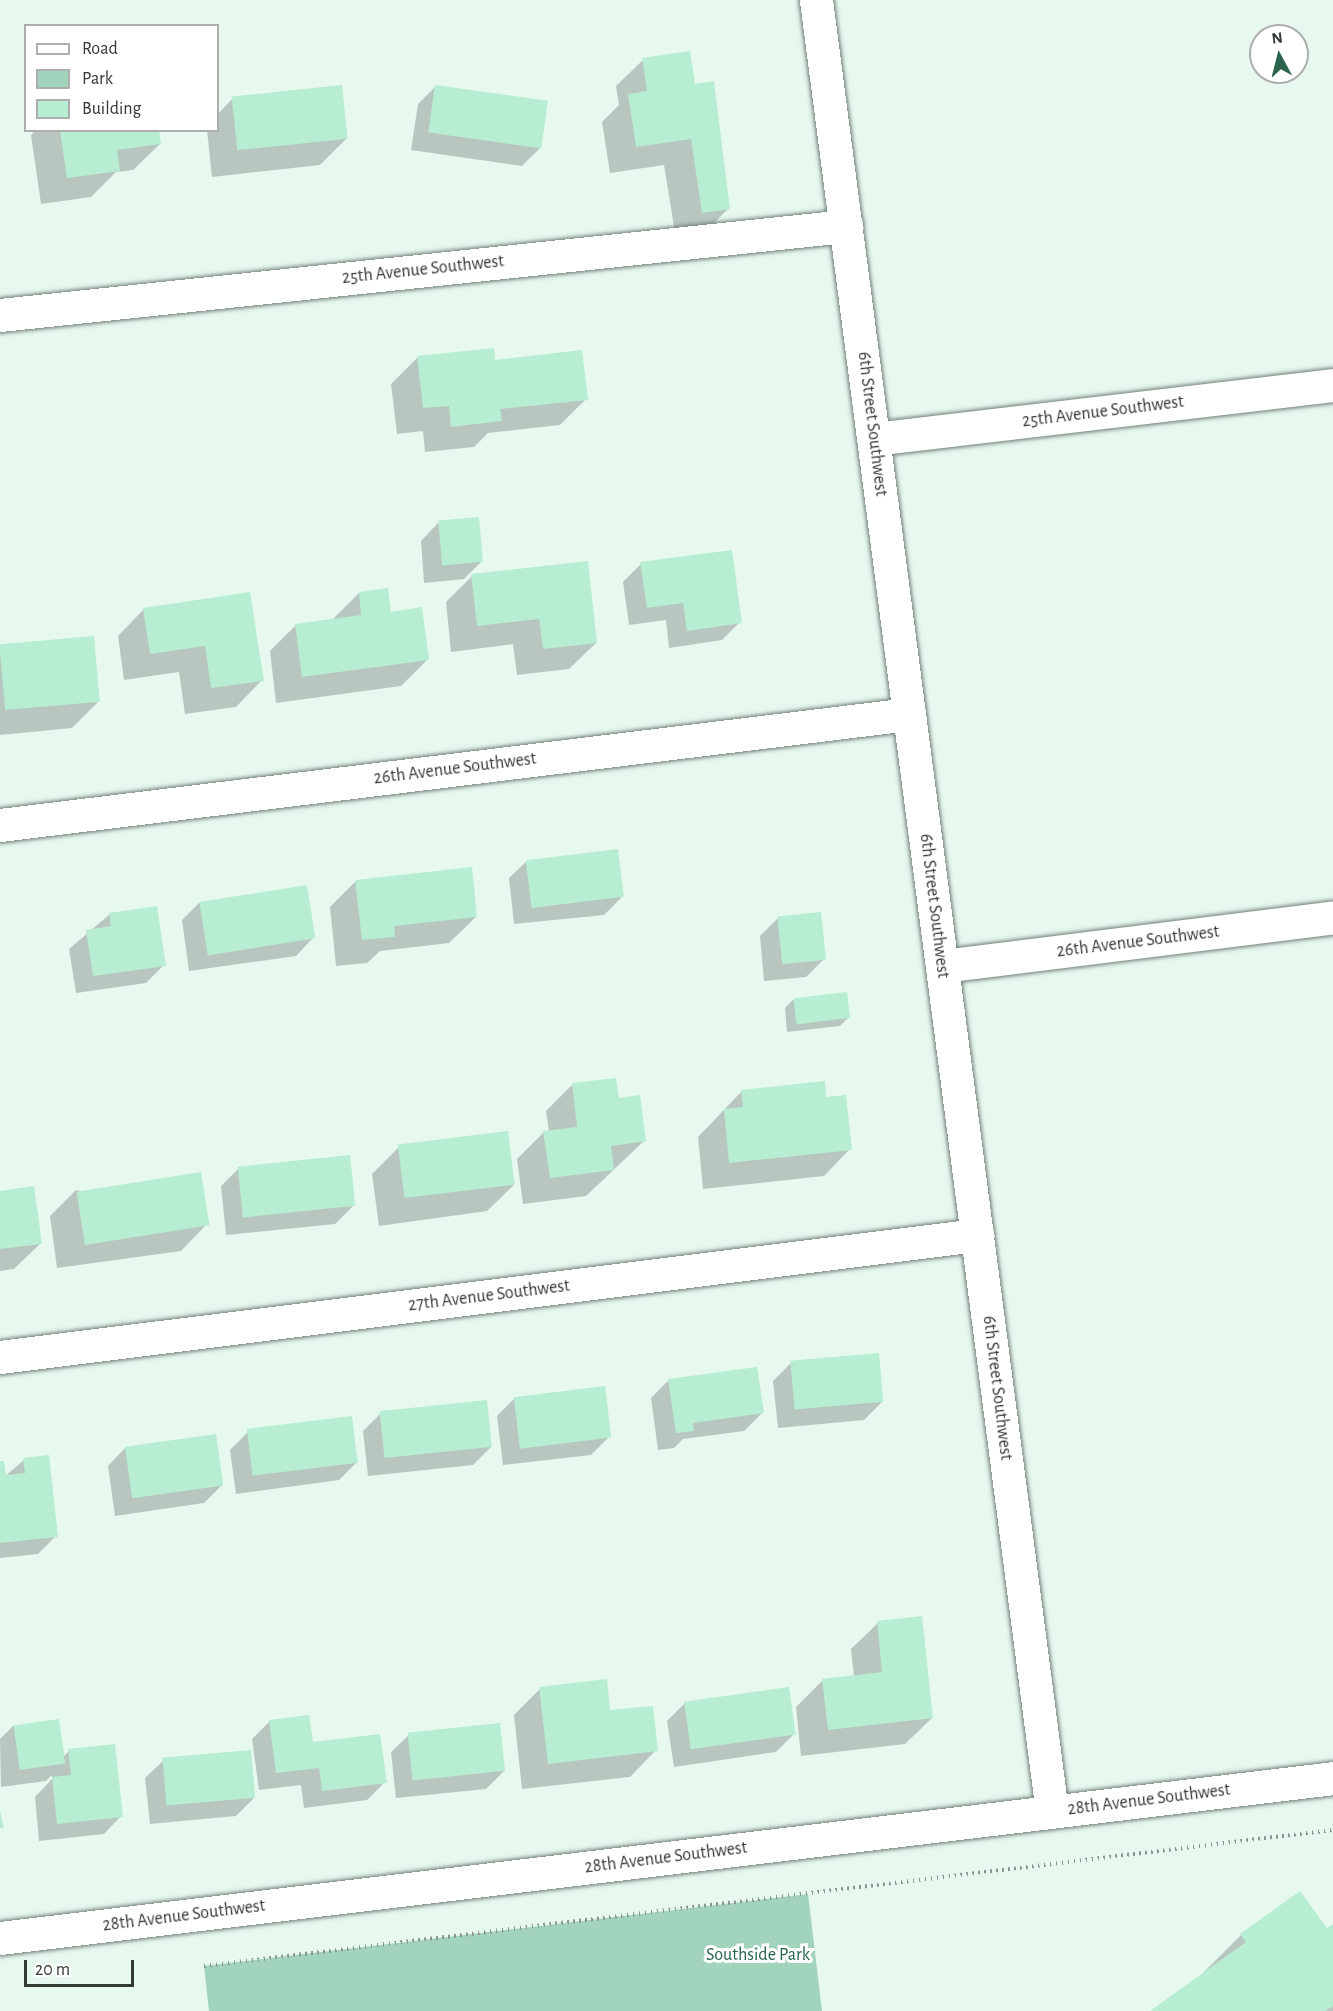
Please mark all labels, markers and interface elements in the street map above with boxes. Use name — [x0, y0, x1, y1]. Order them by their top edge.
legend — [24, 24, 219, 132]
north arrow — [1249, 24, 1309, 84]
text: N — [1271, 30, 1284, 47]
text: Road — [82, 40, 118, 58]
text: Park — [82, 70, 113, 88]
text: Building — [82, 100, 141, 118]
street label: 25th Avenue Southwest — [341, 251, 505, 289]
street label: 6th Street Southwest — [852, 351, 892, 497]
street label: 25th Avenue Southwest — [1021, 391, 1185, 433]
street label: 26th Avenue Southwest — [372, 748, 538, 790]
street label: 6th Street Southwest — [914, 833, 954, 979]
street label: 26th Avenue Southwest — [1055, 921, 1221, 963]
street label: 27th Avenue Southwest — [407, 1275, 571, 1317]
street label: 6th Street Southwest — [977, 1315, 1017, 1461]
street label: 28th Avenue Southwest — [1066, 1779, 1232, 1821]
street label: 28th Avenue Southwest — [583, 1837, 749, 1879]
street label: 28th Avenue Southwest — [101, 1895, 267, 1937]
park label: Southside Park — [706, 1944, 810, 1966]
scale bar — [27, 1948, 136, 1986]
text: 20 m — [35, 1961, 70, 1979]

